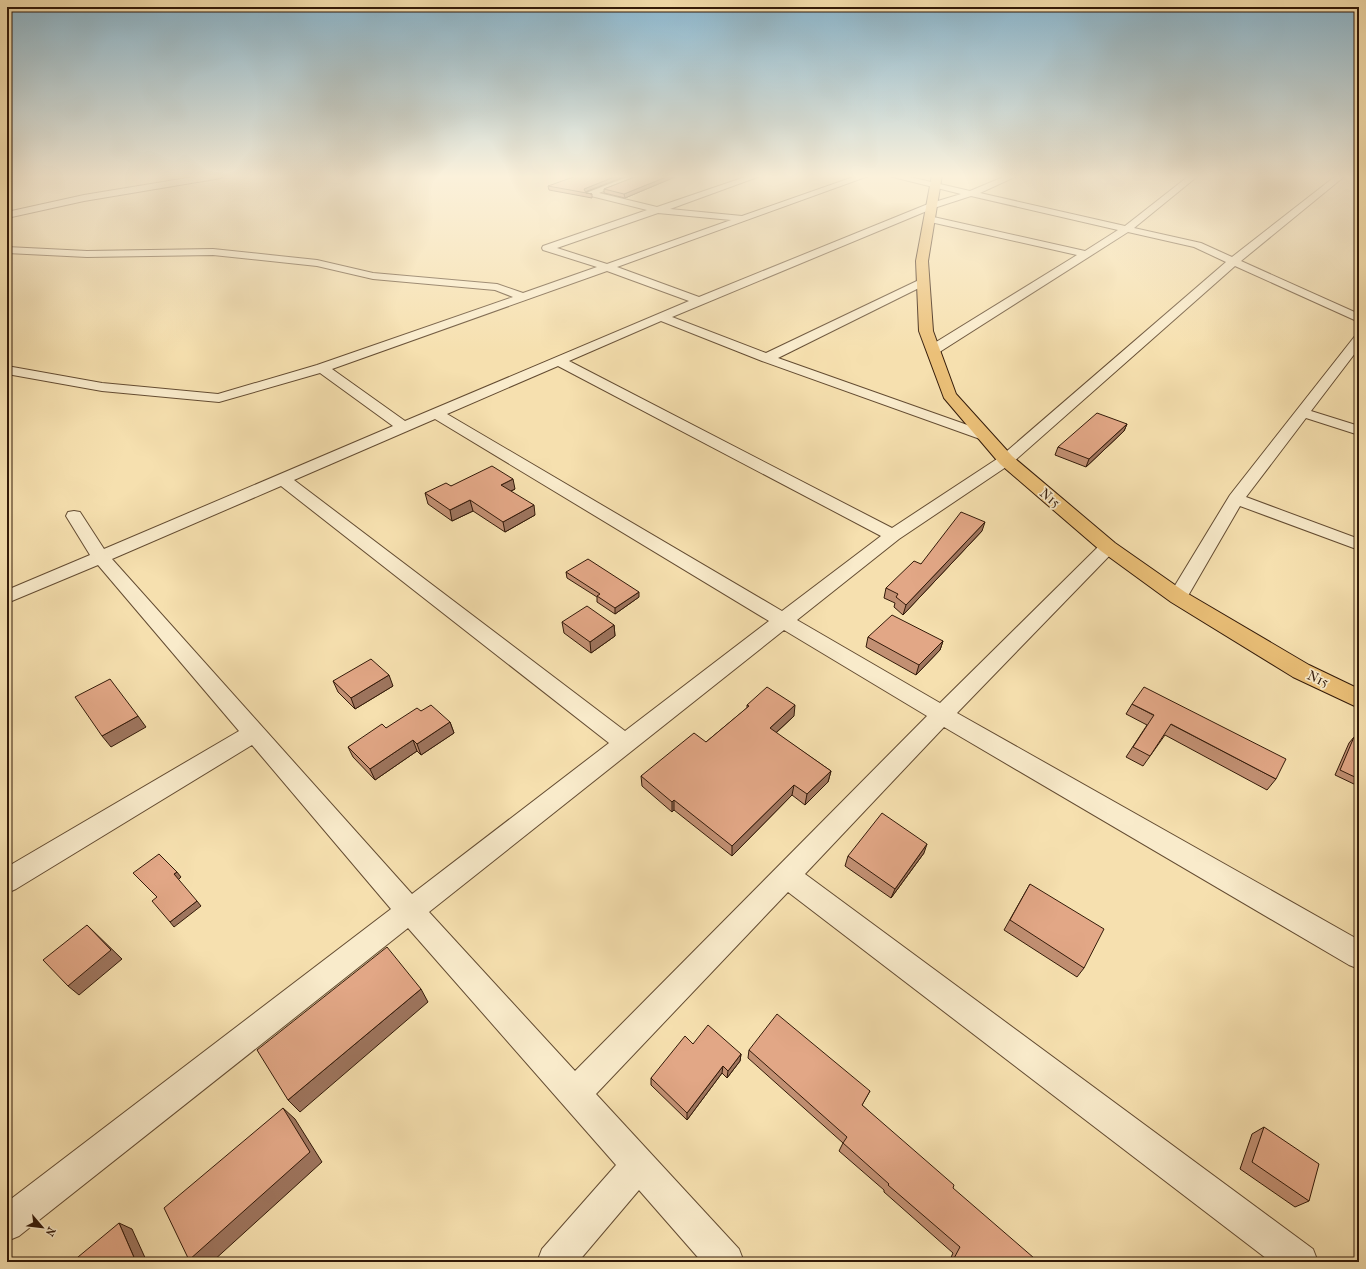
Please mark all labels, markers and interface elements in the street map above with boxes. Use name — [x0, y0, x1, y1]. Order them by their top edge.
street label: N15 — [1036, 485, 1064, 511]
street label: N15 — [1305, 667, 1331, 691]
north arrow — [22, 1207, 62, 1247]
text: N — [42, 1225, 58, 1239]

